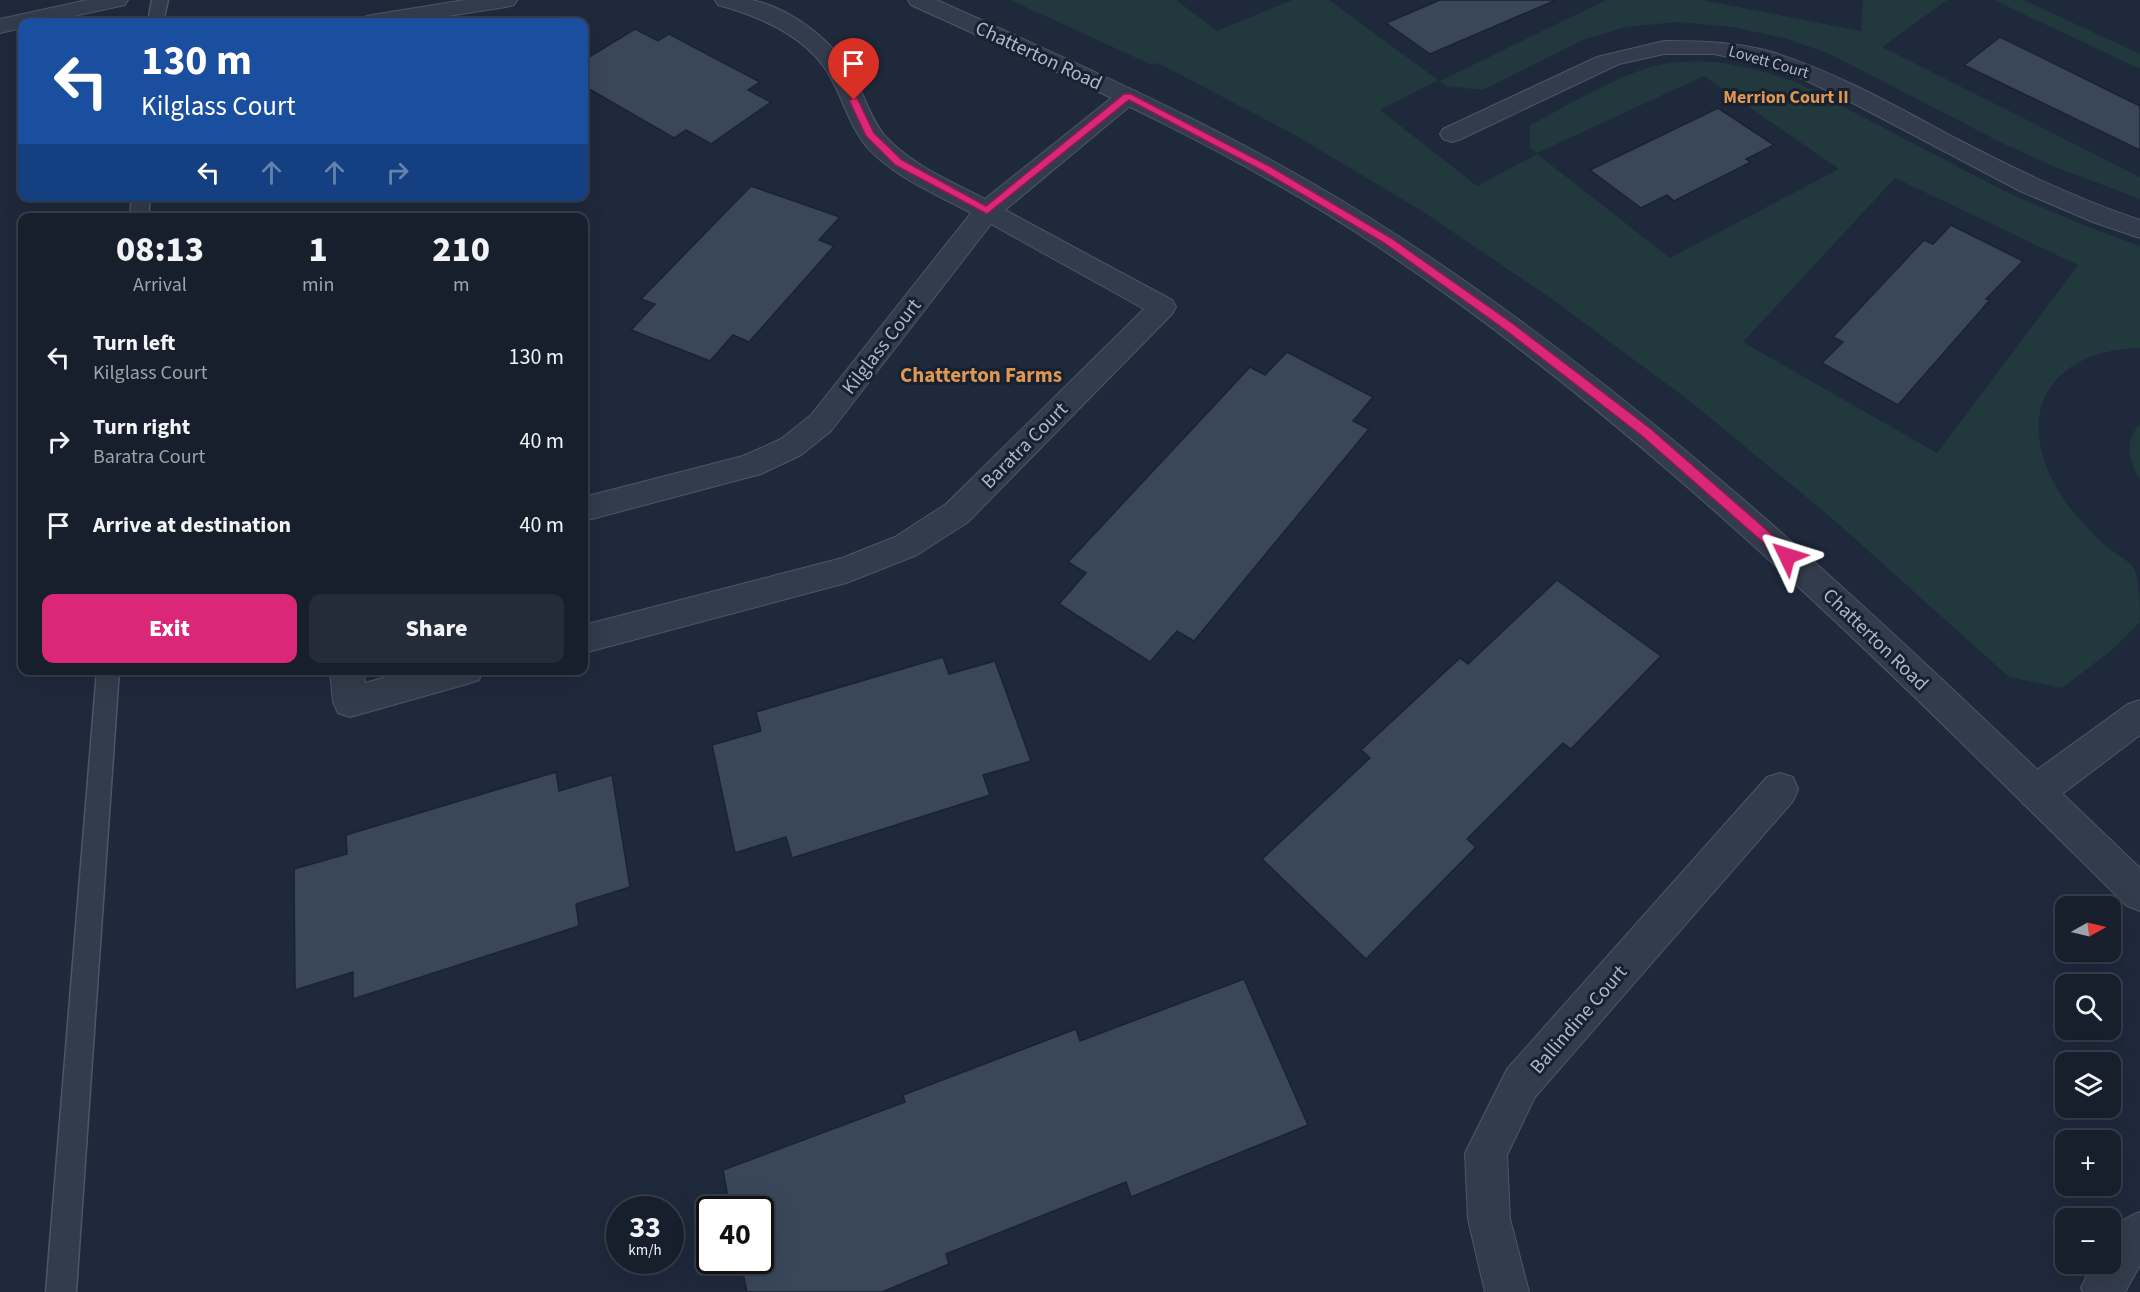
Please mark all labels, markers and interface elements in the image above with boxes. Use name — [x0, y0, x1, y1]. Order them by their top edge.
street label: Chatterton Road — [971, 14, 1107, 98]
text: 130 m — [141, 31, 252, 91]
pin — [828, 38, 879, 100]
street label: Lovett Court — [1726, 40, 1812, 84]
icon: left — [42, 42, 120, 120]
icon: arrive — [837, 47, 870, 80]
district label: Merrion Court II — [1723, 85, 1849, 110]
text: Kilglass Court — [141, 87, 296, 126]
icon: left — [192, 156, 225, 189]
icon: ahead — [255, 156, 288, 189]
icon: ahead — [318, 156, 351, 189]
icon: right — [381, 156, 414, 189]
text: 08:13 — [116, 224, 204, 275]
text: 1 — [309, 224, 328, 275]
text: 210 — [432, 224, 490, 275]
text: Arrival — [133, 271, 187, 299]
text: min — [302, 271, 334, 299]
text: m — [453, 271, 469, 299]
street label: Kilglass Court — [836, 293, 928, 400]
text: Turn left — [93, 327, 175, 359]
icon: left — [42, 341, 75, 374]
text: 130 m — [509, 341, 564, 373]
text: Kilglass Court — [93, 359, 207, 387]
district label: Chatterton Farms — [900, 360, 1062, 390]
street label: Baratra Court — [975, 396, 1074, 495]
text: Turn right — [93, 411, 190, 443]
icon: right — [42, 425, 75, 458]
text: 40 m — [519, 425, 564, 457]
text: Baratra Court — [93, 443, 205, 471]
icon: arrive — [42, 509, 75, 542]
text: Arrive at destination — [93, 509, 291, 541]
text: 40 m — [519, 509, 564, 541]
position arrow — [1755, 524, 1819, 588]
street label: Chatterton Road — [1816, 582, 1934, 697]
button: Exit — [42, 594, 297, 663]
button: Share — [309, 594, 564, 663]
north arrow — [2055, 896, 2121, 962]
map controls — [2055, 896, 2121, 1274]
street label: Ballindine Court — [1524, 959, 1634, 1080]
button: search — [2055, 974, 2121, 1040]
button: layers — [2055, 1052, 2121, 1118]
button: + — [2055, 1130, 2121, 1196]
speed limit sign: 40 — [696, 1196, 774, 1274]
text: 33 — [629, 1206, 661, 1249]
button: − — [2055, 1208, 2121, 1274]
text: km/h — [628, 1240, 662, 1261]

